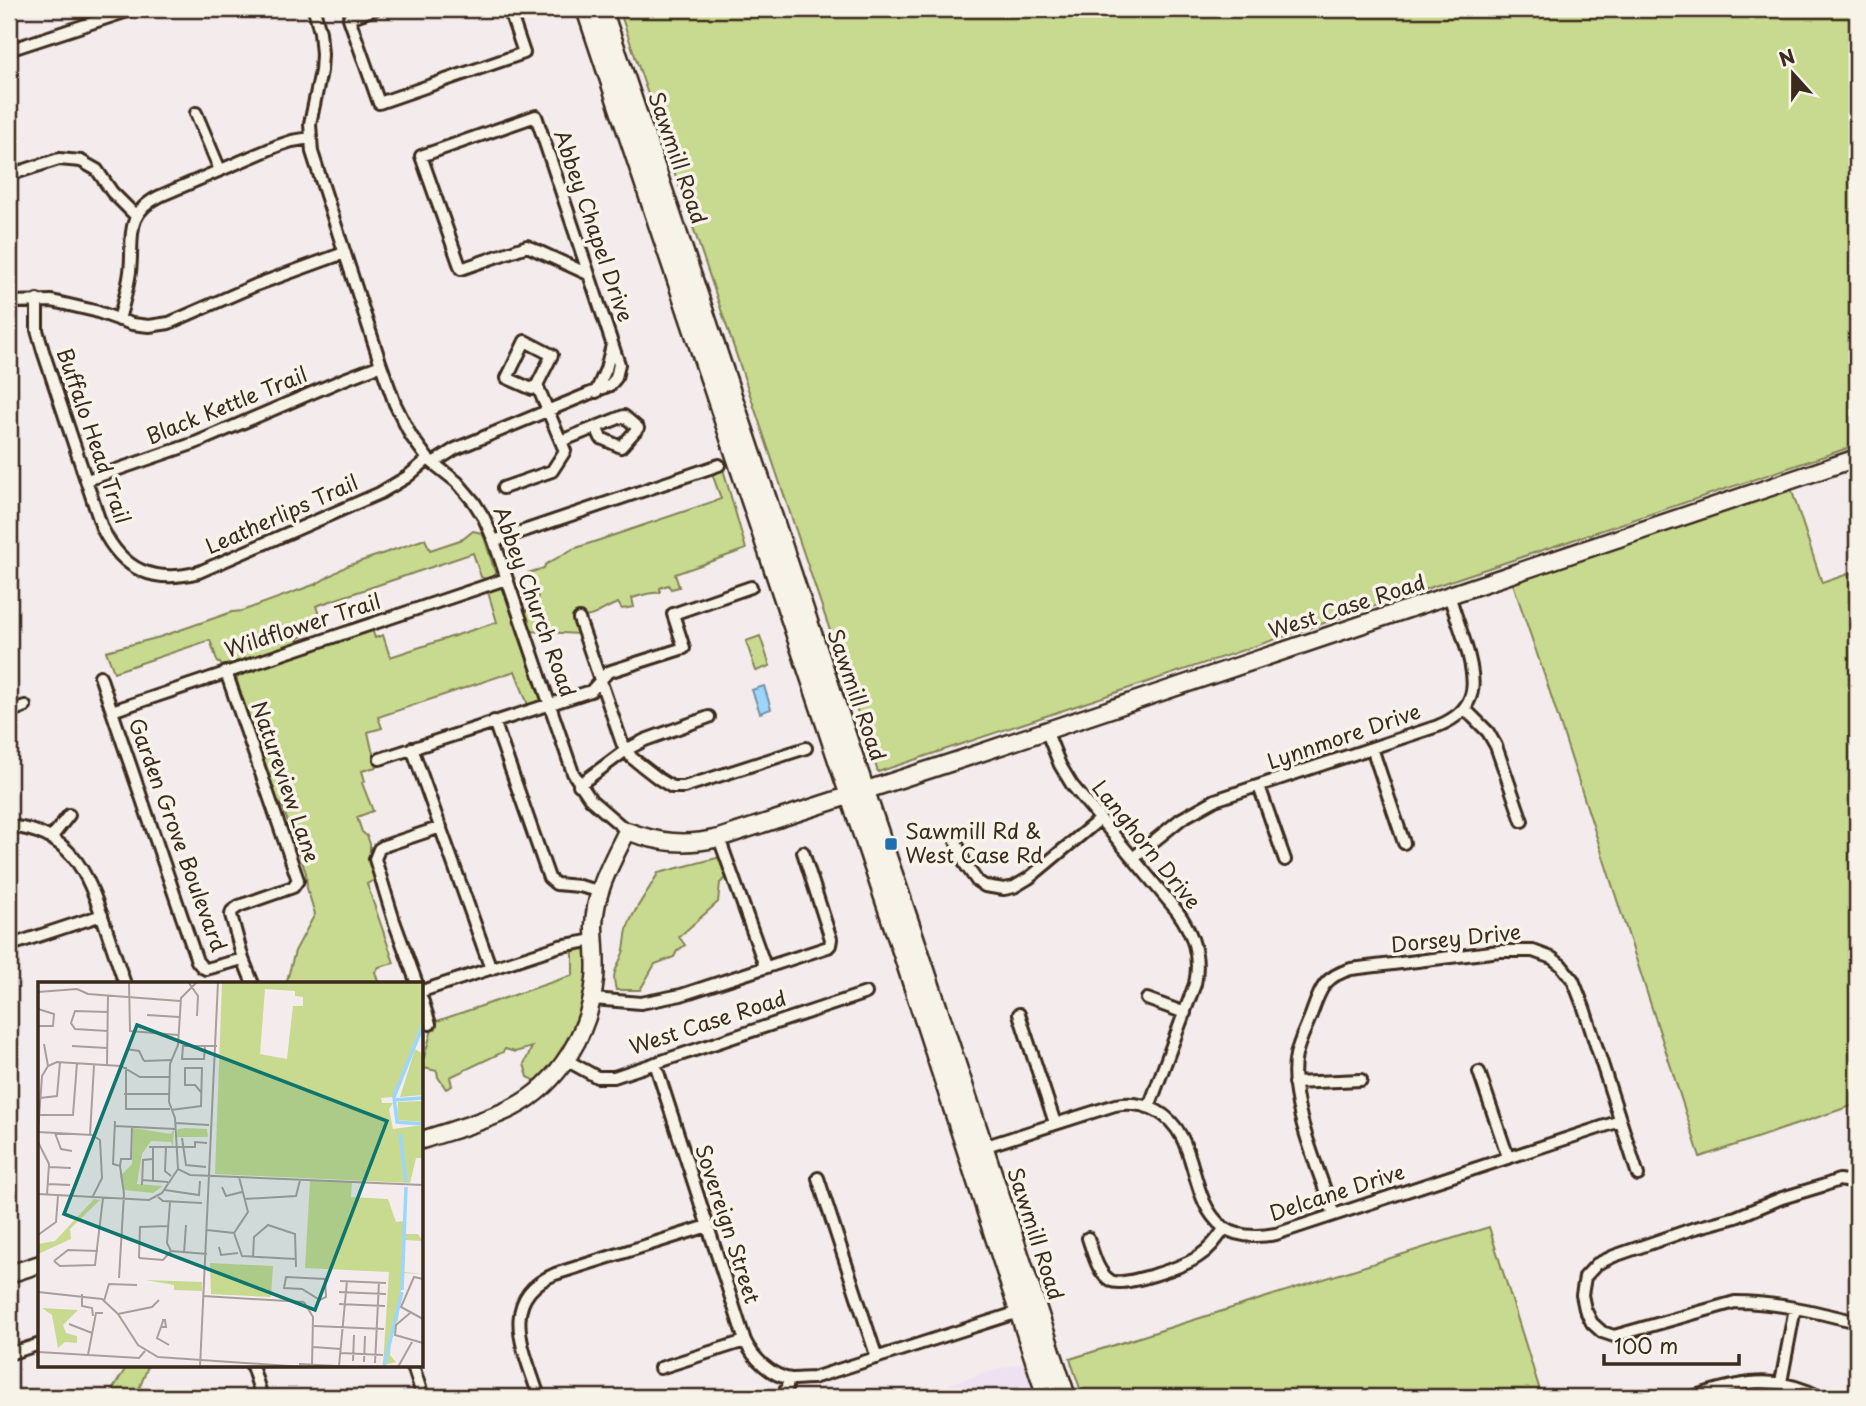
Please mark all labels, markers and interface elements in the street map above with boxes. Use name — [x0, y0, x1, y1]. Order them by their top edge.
north arrow — [1758, 38, 1828, 108]
text: N — [1775, 41, 1799, 73]
street label: Sawmill Road — [641, 87, 716, 228]
street label: Abbey Chapel Drive — [547, 125, 643, 326]
street label: Buffalo Head Trail — [50, 343, 140, 528]
street label: Black Kettle Trail — [141, 357, 312, 451]
street label: Leatherlips Trail — [200, 465, 363, 561]
street label: Abbey Church Road — [486, 501, 585, 701]
street label: West Case Road — [1264, 565, 1429, 646]
street label: Wildflower Trail — [220, 584, 385, 664]
street label: Sawmill Road — [820, 624, 895, 765]
street label: Lynnmore Drive — [1262, 694, 1424, 776]
street label: Natureview Lane — [244, 696, 329, 866]
street label: Garden Grove Boulevard — [122, 713, 236, 956]
street label: Langhorn Drive — [1085, 772, 1210, 915]
place label: Sawmill Rd & West Case Rd — [905, 814, 1043, 870]
marker: Sawmill Rd & West Case Rd — [883, 836, 899, 852]
street label: Dorsey Drive — [1389, 914, 1522, 960]
street label: West Case Road — [625, 981, 790, 1062]
inset map — [38, 982, 424, 1368]
street label: Sovereign Street — [688, 1140, 770, 1307]
street label: Delcane Drive — [1265, 1154, 1408, 1228]
street label: Sawmill Road — [1000, 1163, 1073, 1304]
scale bar — [1604, 1322, 1738, 1366]
text: 100 m — [1614, 1329, 1678, 1361]

